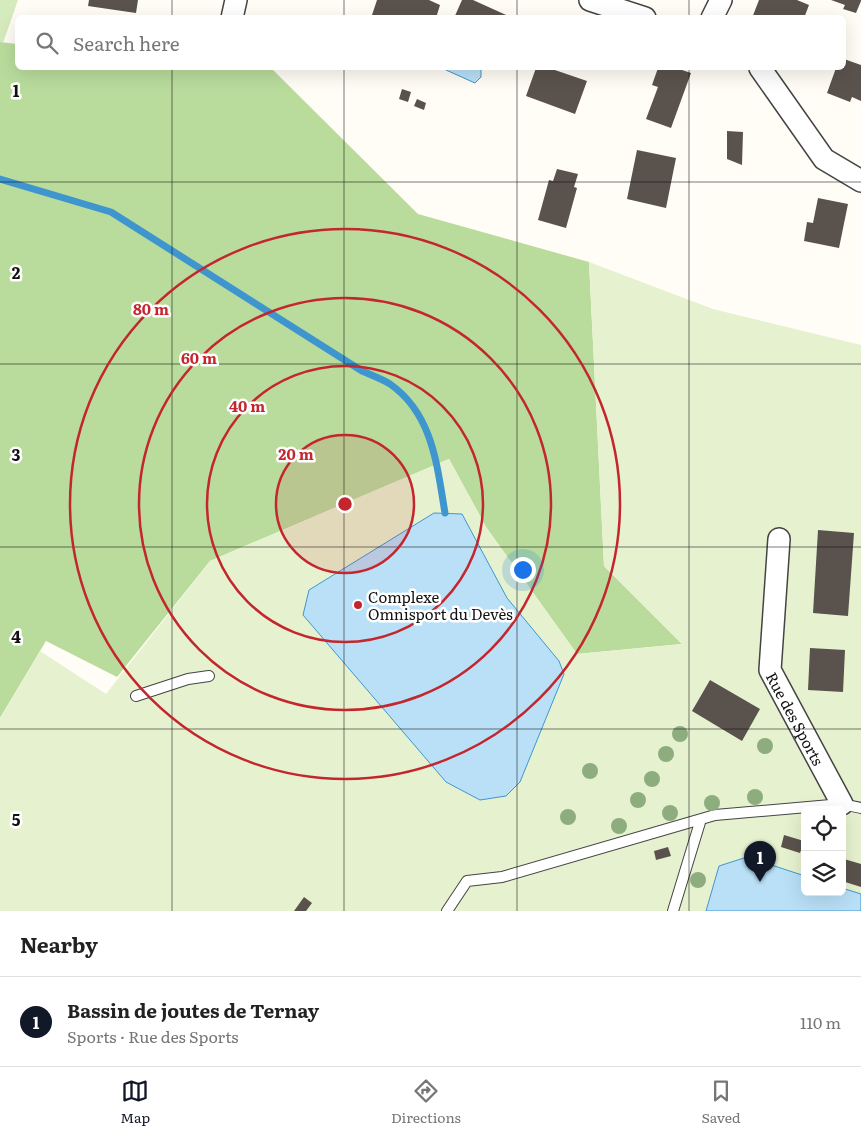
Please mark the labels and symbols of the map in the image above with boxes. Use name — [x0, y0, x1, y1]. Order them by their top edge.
text: 1 — [13, 78, 20, 102]
text: 2 — [12, 260, 21, 284]
text: 80 m — [133, 297, 169, 320]
text: 60 m — [181, 346, 217, 369]
text: 40 m — [229, 394, 265, 417]
text: 3 — [12, 442, 21, 466]
text: 20 m — [278, 442, 314, 465]
centre of rings — [336, 495, 354, 513]
your location — [510, 557, 536, 583]
place label: Complexe Omnisport du Devès — [368, 585, 513, 625]
marker: Complexe Omnisport du Devès — [352, 599, 364, 611]
text: 4 — [11, 624, 21, 648]
street label: Rue des Sports — [761, 667, 831, 769]
text: 5 — [12, 807, 21, 831]
pin: 1 — [744, 841, 776, 882]

